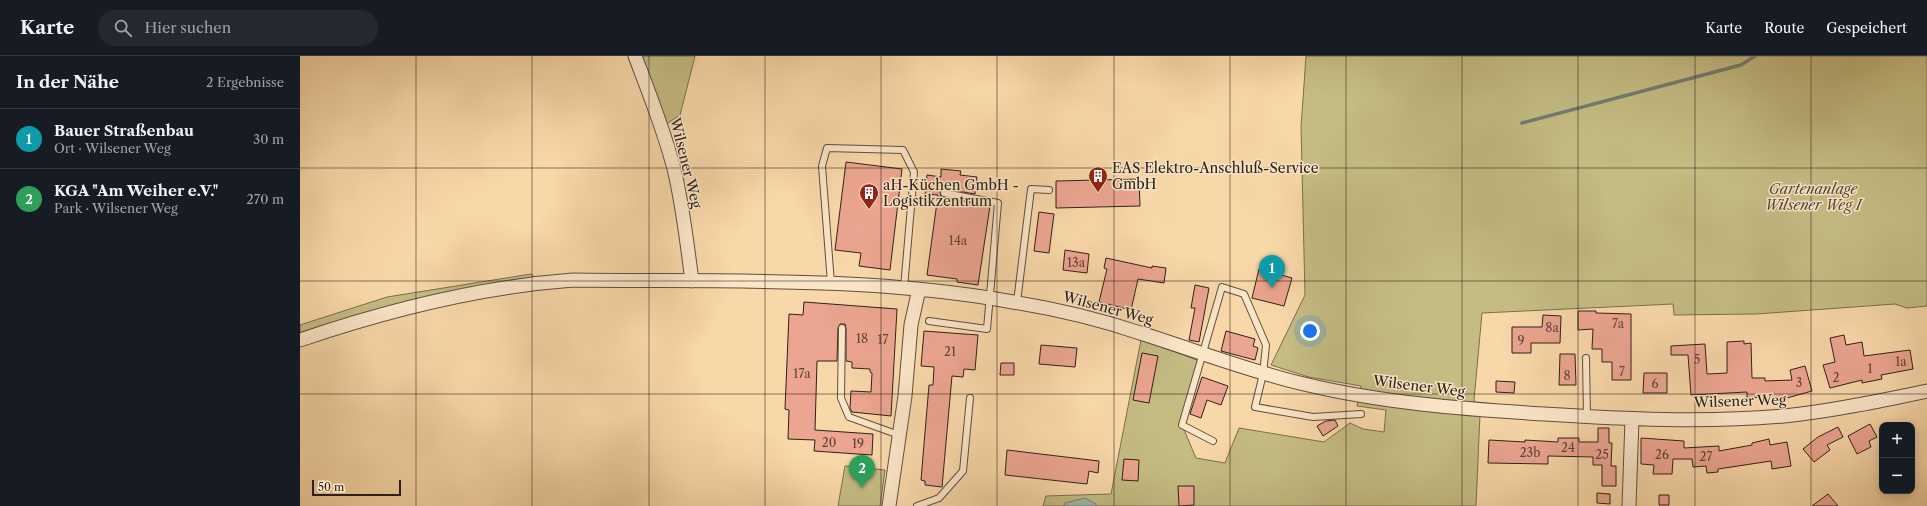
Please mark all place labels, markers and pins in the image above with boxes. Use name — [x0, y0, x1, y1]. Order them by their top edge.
place label: EAS Elektro-Anschluß-Service GmbH — [1112, 159, 1319, 193]
building icon: EAS Elektro-Anschluß-Service GmbH — [1087, 165, 1109, 193]
place label: aH-Küchen GmbH - Logistikzentrum — [883, 176, 1019, 210]
building icon: aH-Küchen GmbH - Logistikzentrum — [858, 182, 880, 210]
pin: 1 — [1259, 255, 1285, 288]
pin: 2 — [849, 455, 875, 488]

